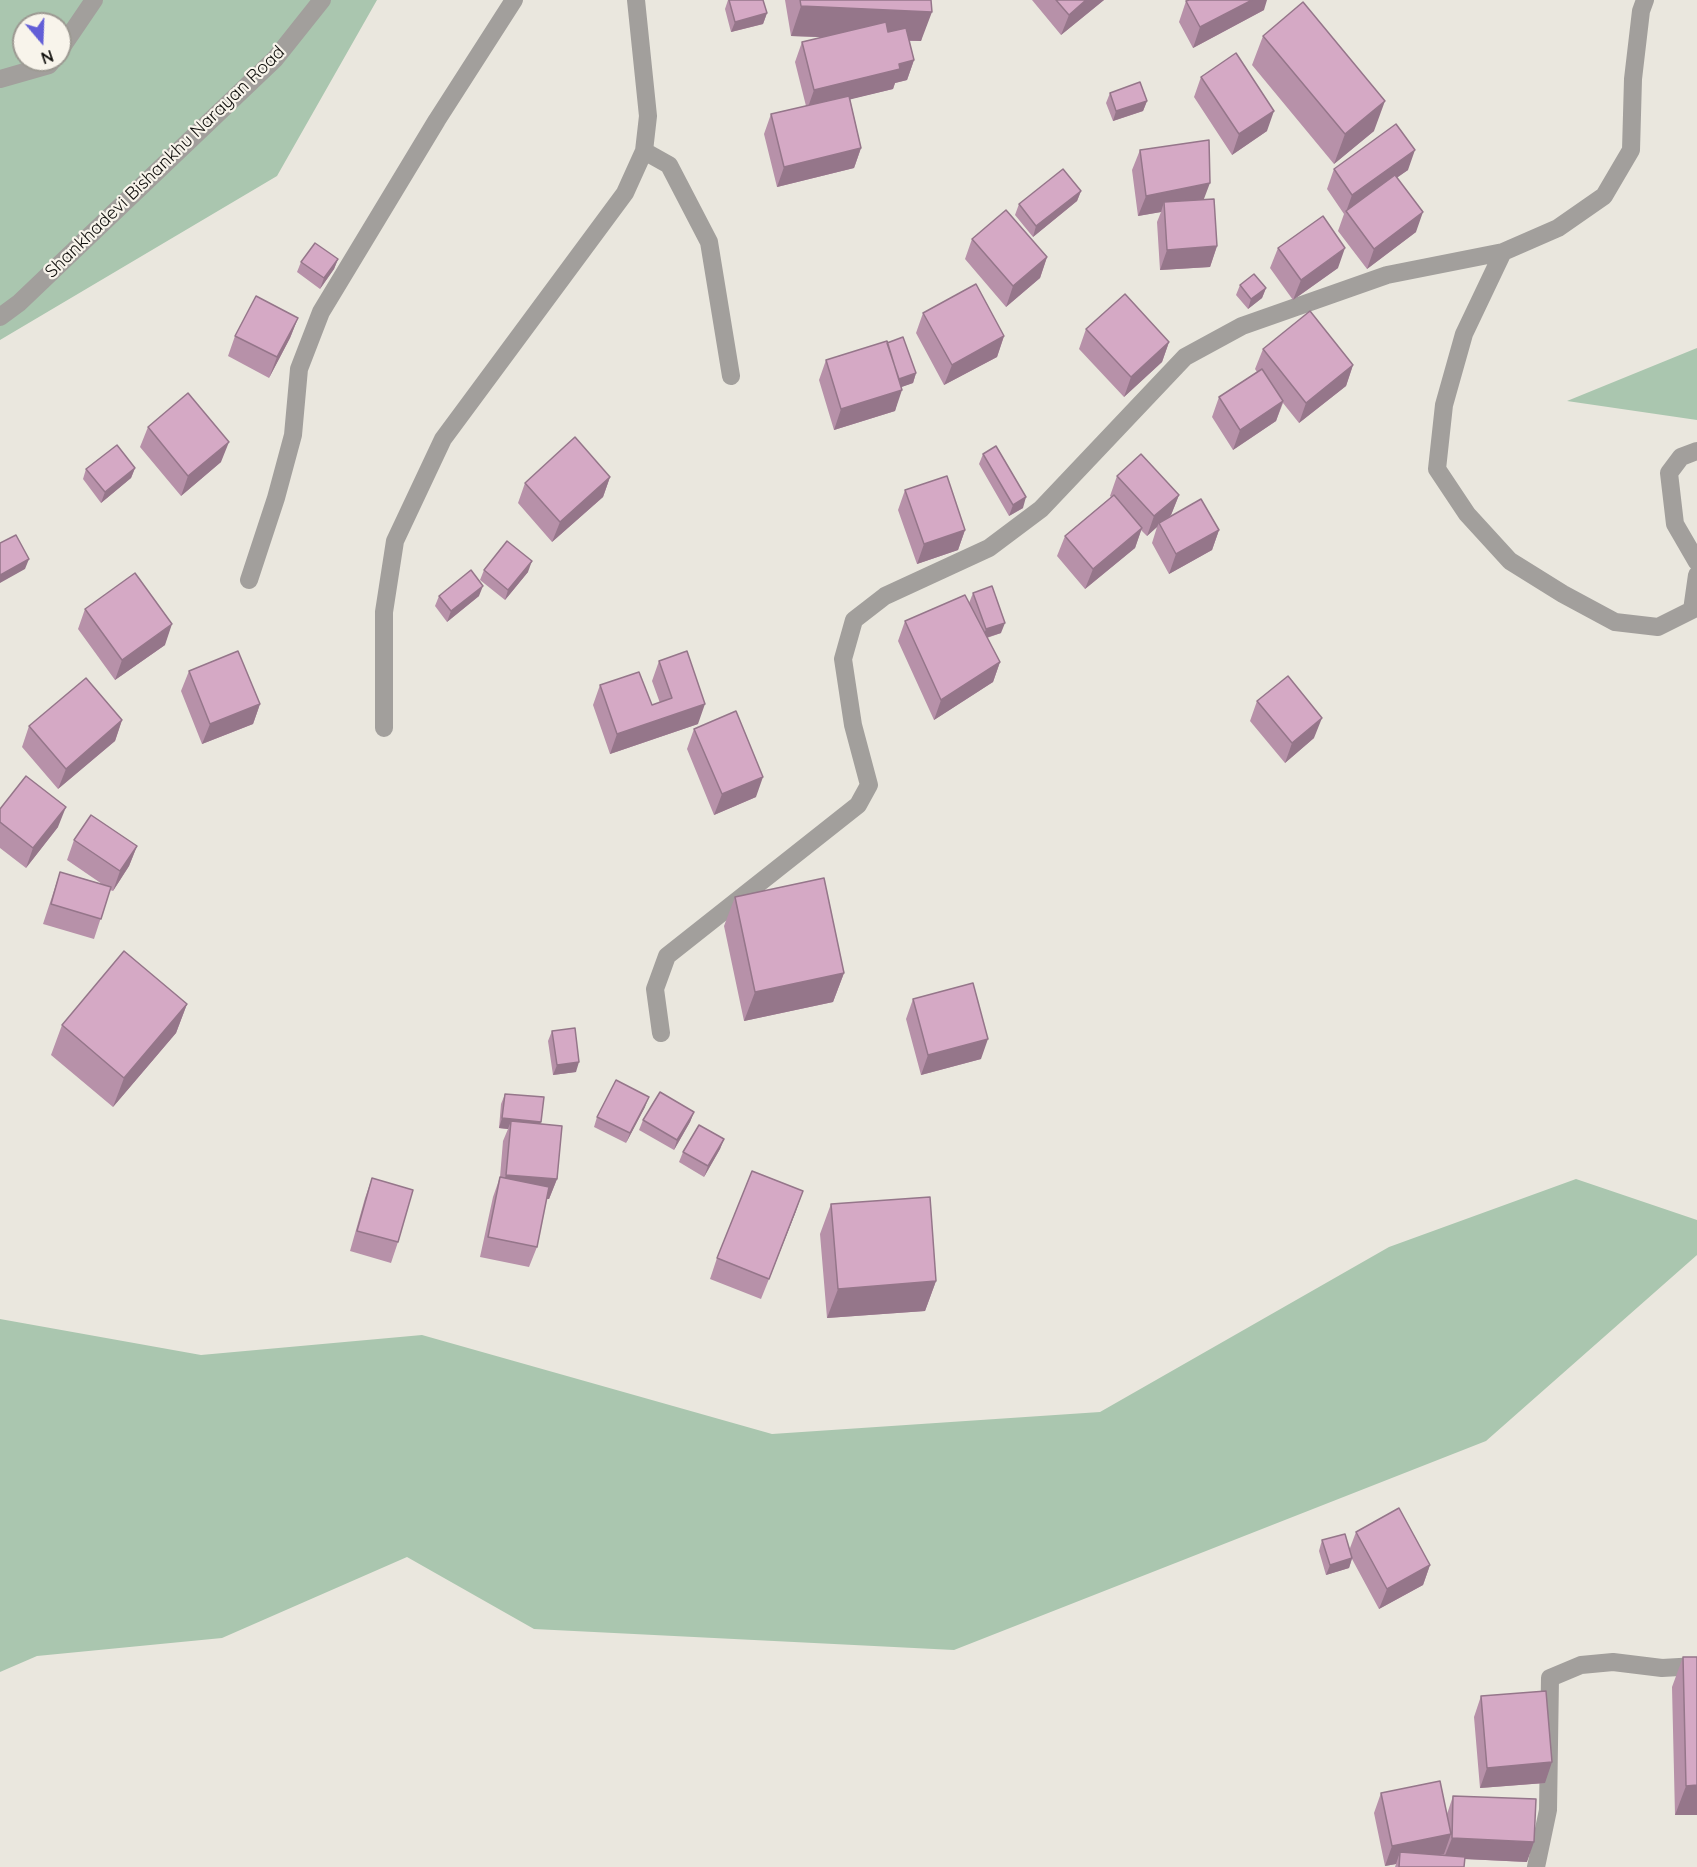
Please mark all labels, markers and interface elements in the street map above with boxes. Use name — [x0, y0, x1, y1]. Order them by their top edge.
north arrow — [12, 12, 72, 72]
street label: Shankhadevi Bishankhu Narayan Road — [41, 41, 289, 283]

